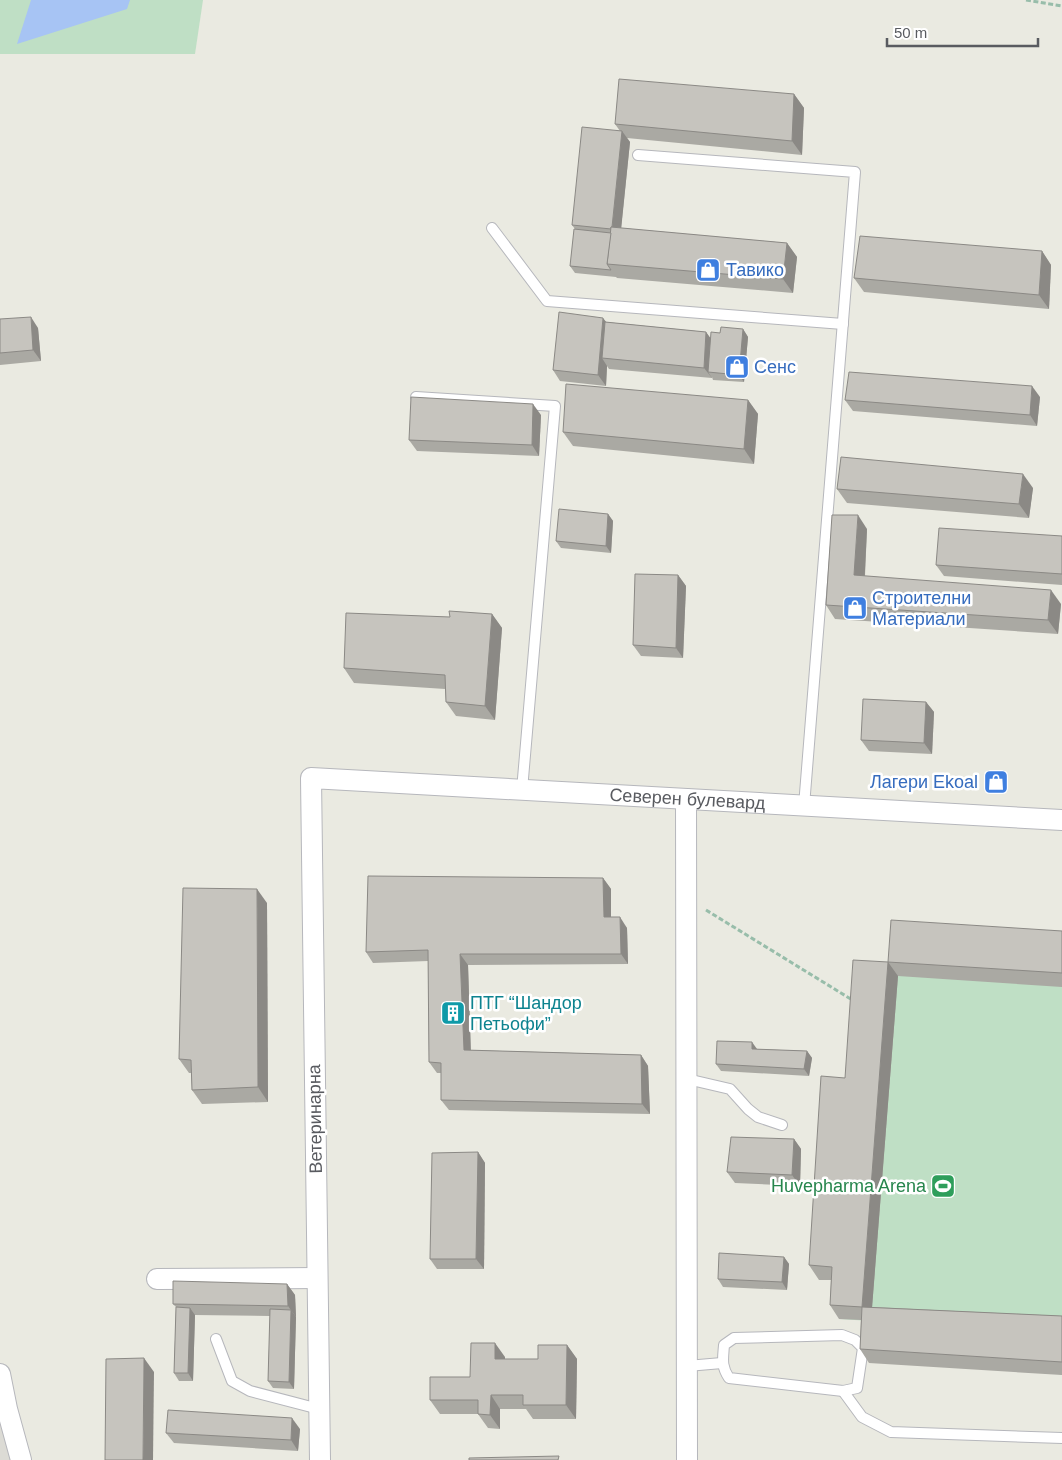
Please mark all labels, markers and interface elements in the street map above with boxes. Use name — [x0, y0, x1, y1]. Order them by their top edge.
scale bar — [887, 15, 1038, 47]
text: 50 m — [894, 24, 927, 41]
shop icon: Тавико — [695, 257, 721, 283]
place label: Тавико — [726, 260, 784, 280]
shop icon: Сенс — [724, 354, 750, 380]
place label: Сенс — [754, 357, 796, 377]
place label: Строителни Материали — [872, 588, 971, 629]
shop icon: Строителни Материали — [842, 595, 868, 621]
shop icon: Лагери Ekoal — [983, 769, 1009, 795]
place label: Лагери Ekoal — [870, 772, 978, 792]
street label: Северен булевард — [609, 785, 766, 813]
place label: ПТГ “Шандор Петьофи” — [470, 993, 582, 1034]
building icon: ПТГ “Шандор Петьофи” — [440, 1000, 466, 1026]
street label: Ветеринарна — [304, 1063, 326, 1174]
sports icon: Huvepharma Arena — [930, 1173, 956, 1199]
place label: Huvepharma Arena — [771, 1176, 927, 1196]

